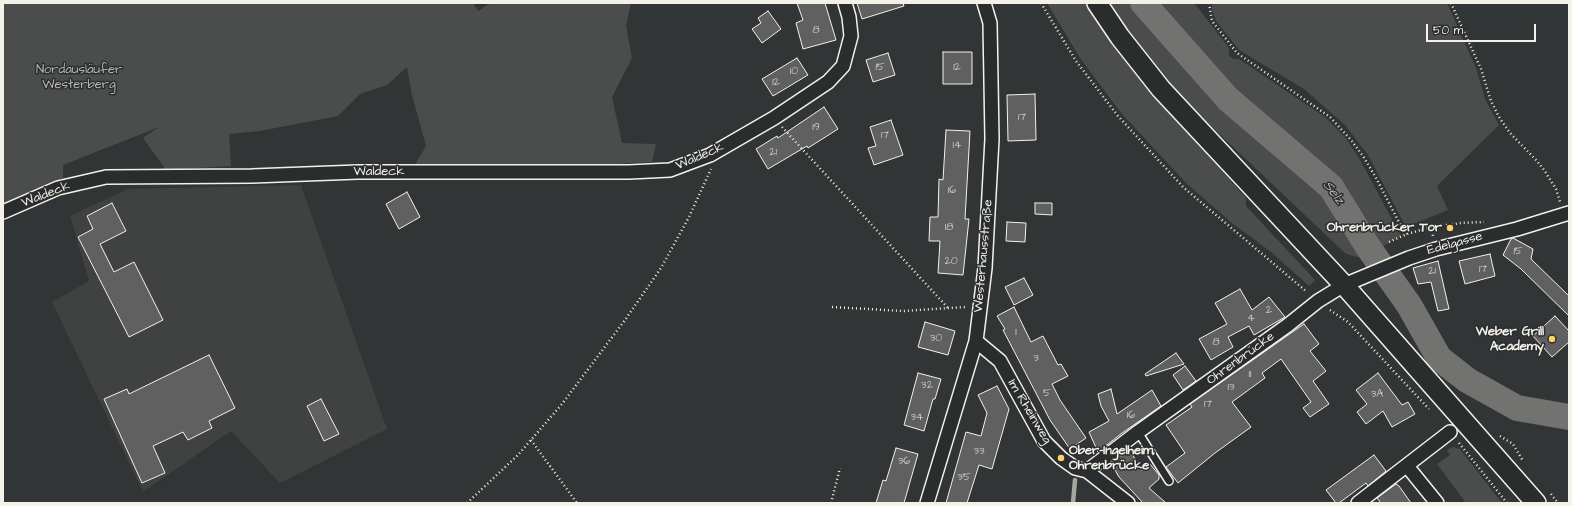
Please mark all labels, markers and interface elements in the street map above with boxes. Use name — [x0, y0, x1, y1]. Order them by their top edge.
scale bar — [1428, 16, 1538, 42]
text: 50 m — [1433, 22, 1463, 39]
house number: 8 — [812, 24, 820, 38]
house number: 15 — [875, 61, 885, 75]
house number: 12 — [953, 61, 961, 75]
park label: Nordausläufer Westerberg — [36, 62, 122, 93]
house number: 10 — [790, 65, 798, 79]
house number: 12 — [772, 76, 780, 90]
house number: 17 — [1018, 111, 1026, 125]
house number: 19 — [812, 121, 820, 135]
house number: 17 — [881, 129, 889, 143]
house number: 14 — [953, 139, 961, 153]
street label: Waldeck — [674, 140, 726, 174]
house number: 21 — [769, 146, 777, 160]
street label: Waldeck — [354, 164, 404, 180]
water label: Selz — [1318, 178, 1348, 208]
street label: Waldeck — [19, 179, 73, 211]
house number: 16 — [948, 184, 956, 198]
street label: Westerhausstraße — [971, 199, 997, 313]
place label: Ohrenbrücker Tor — [1327, 220, 1442, 236]
house number: 18 — [945, 221, 953, 235]
marker: Ohrenbrücker Tor — [1445, 223, 1455, 233]
street label: Edelgasse — [1426, 229, 1484, 259]
house number: 15 — [1513, 245, 1523, 259]
house number: 20 — [944, 255, 958, 269]
house number: 17 — [1479, 263, 1487, 277]
house number: 21 — [1428, 265, 1436, 279]
house number: 2 — [1266, 304, 1272, 318]
house number: 4 — [1247, 312, 1255, 326]
place label: Weber Grill Academy — [1476, 324, 1544, 355]
house number: 1 — [1015, 326, 1017, 340]
street label: Ohrenbrücke — [1204, 329, 1278, 389]
house number: 30 — [930, 332, 942, 346]
marker: Weber Grill Academy — [1547, 334, 1557, 344]
house number: 8 — [1212, 336, 1220, 350]
house number: 3 — [1033, 352, 1039, 366]
house number: 11 — [1249, 368, 1251, 382]
street label: Im Rheinweg — [1004, 377, 1054, 447]
house number: 32 — [921, 379, 933, 393]
house number: 13 — [1227, 381, 1235, 395]
house number: 5 — [1043, 387, 1051, 401]
house number: 3A — [1371, 388, 1383, 402]
house number: 17 — [1204, 398, 1212, 412]
house number: 16 — [1127, 409, 1135, 423]
house number: 34 — [910, 411, 924, 425]
place label: Ober-Ingelheim, Ohrenbrücke — [1069, 443, 1155, 474]
house number: 33 — [973, 445, 985, 459]
marker: Ober-Ingelheim, Ohrenbrücke — [1056, 453, 1066, 463]
house number: 36 — [898, 455, 910, 469]
house number: 35 — [957, 471, 971, 485]

